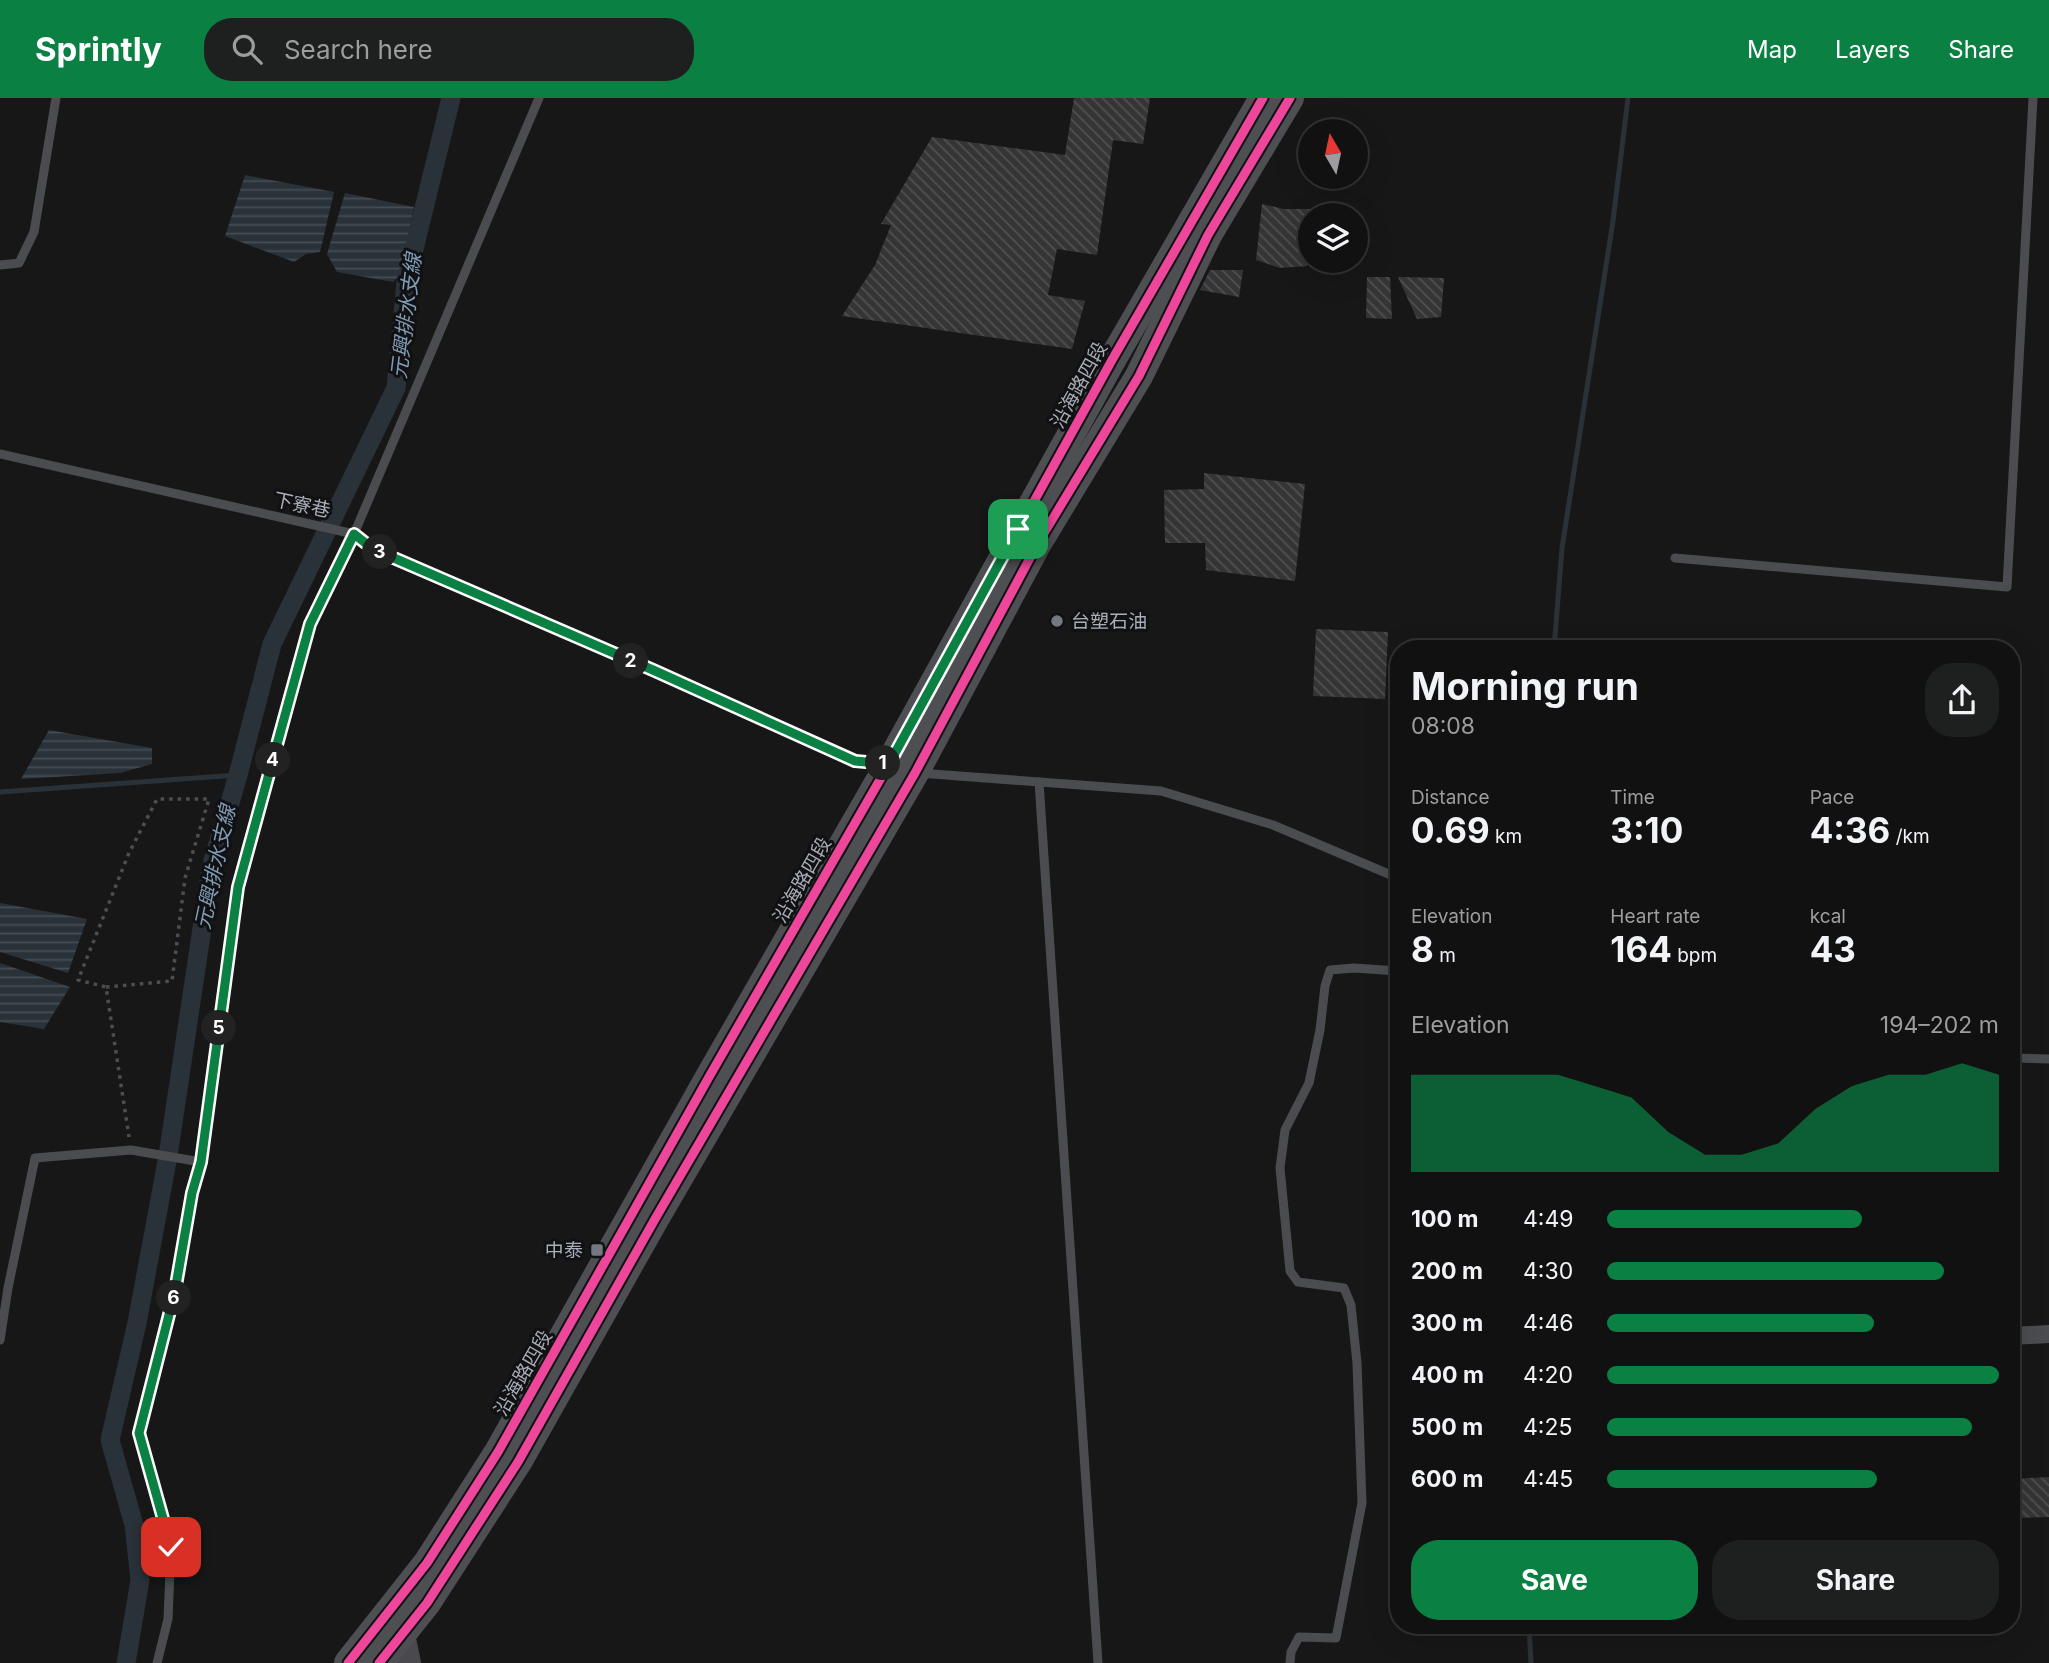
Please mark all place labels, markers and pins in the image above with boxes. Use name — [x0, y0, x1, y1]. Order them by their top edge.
pin — [988, 499, 1048, 559]
pin: 3 — [362, 534, 398, 570]
place label: 台塑石油 — [1071, 610, 1147, 633]
marker: 台塑石油 — [1049, 613, 1065, 629]
pin: 2 — [614, 644, 648, 678]
pin: 4 — [256, 742, 290, 778]
pin: 1 — [866, 746, 900, 780]
pin: 5 — [202, 1010, 236, 1046]
place label: 中泰 — [545, 1239, 583, 1262]
marker: 中泰 — [589, 1242, 605, 1258]
pin: 6 — [156, 1280, 192, 1316]
pin — [141, 1517, 201, 1577]

